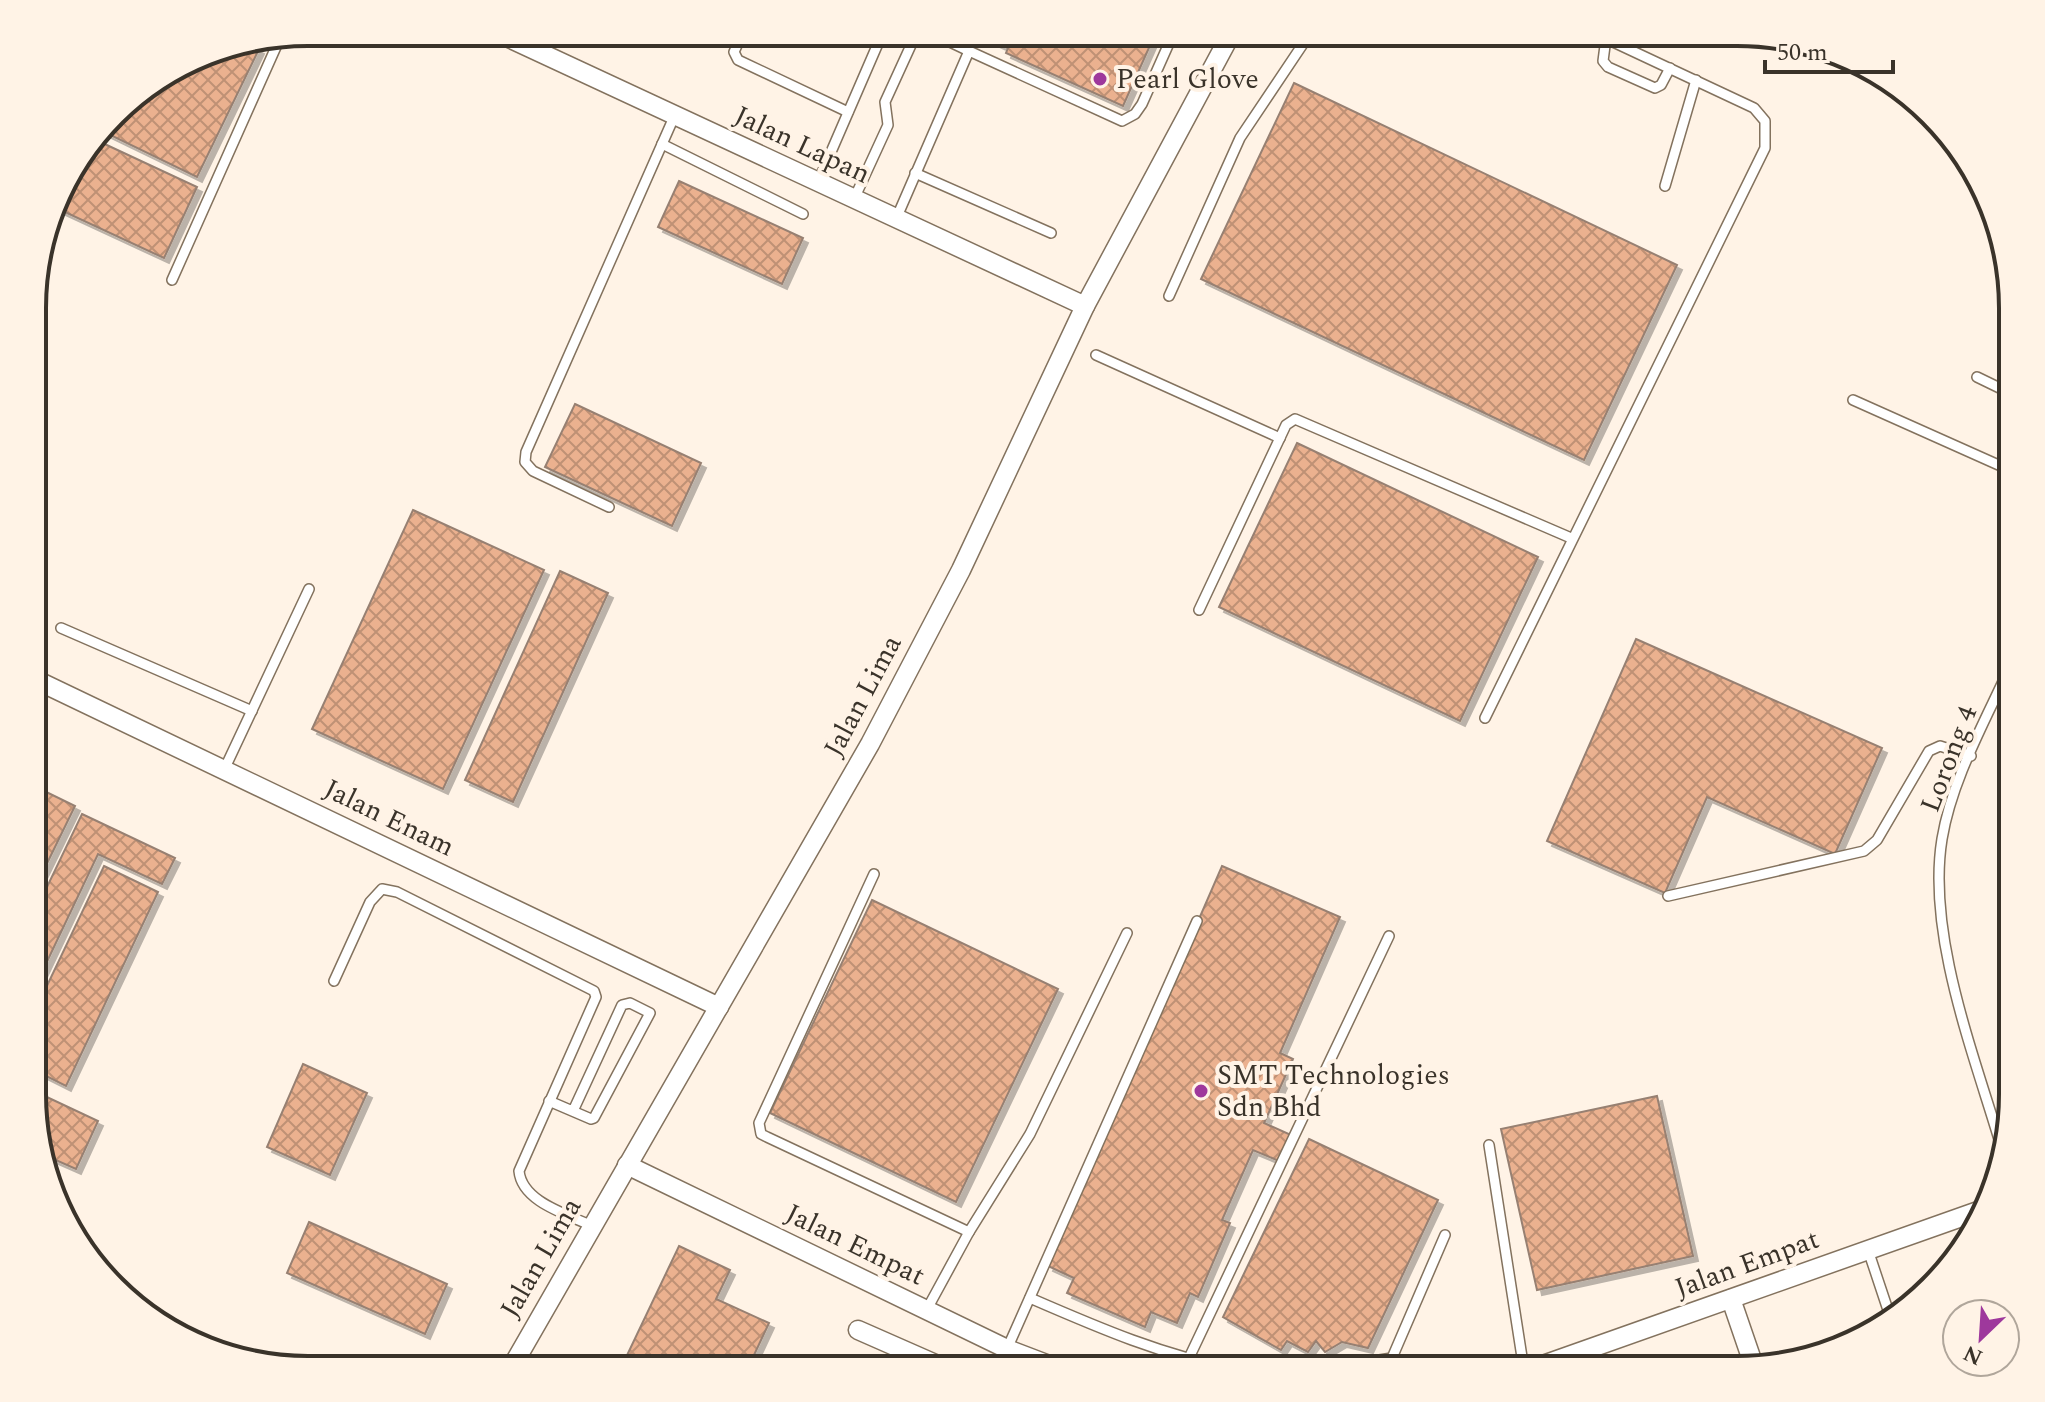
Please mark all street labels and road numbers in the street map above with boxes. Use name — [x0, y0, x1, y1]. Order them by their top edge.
street label: Jalan Lapan — [727, 95, 877, 195]
street label: Jalan Lima — [813, 627, 913, 765]
street label: Lorong 4 — [1909, 699, 1989, 819]
street label: Jalan Enam — [316, 768, 462, 868]
street label: Jalan Lima — [489, 1189, 593, 1326]
street label: Jalan Empat — [778, 1193, 932, 1297]
street label: Jalan Empat — [1669, 1218, 1825, 1310]

